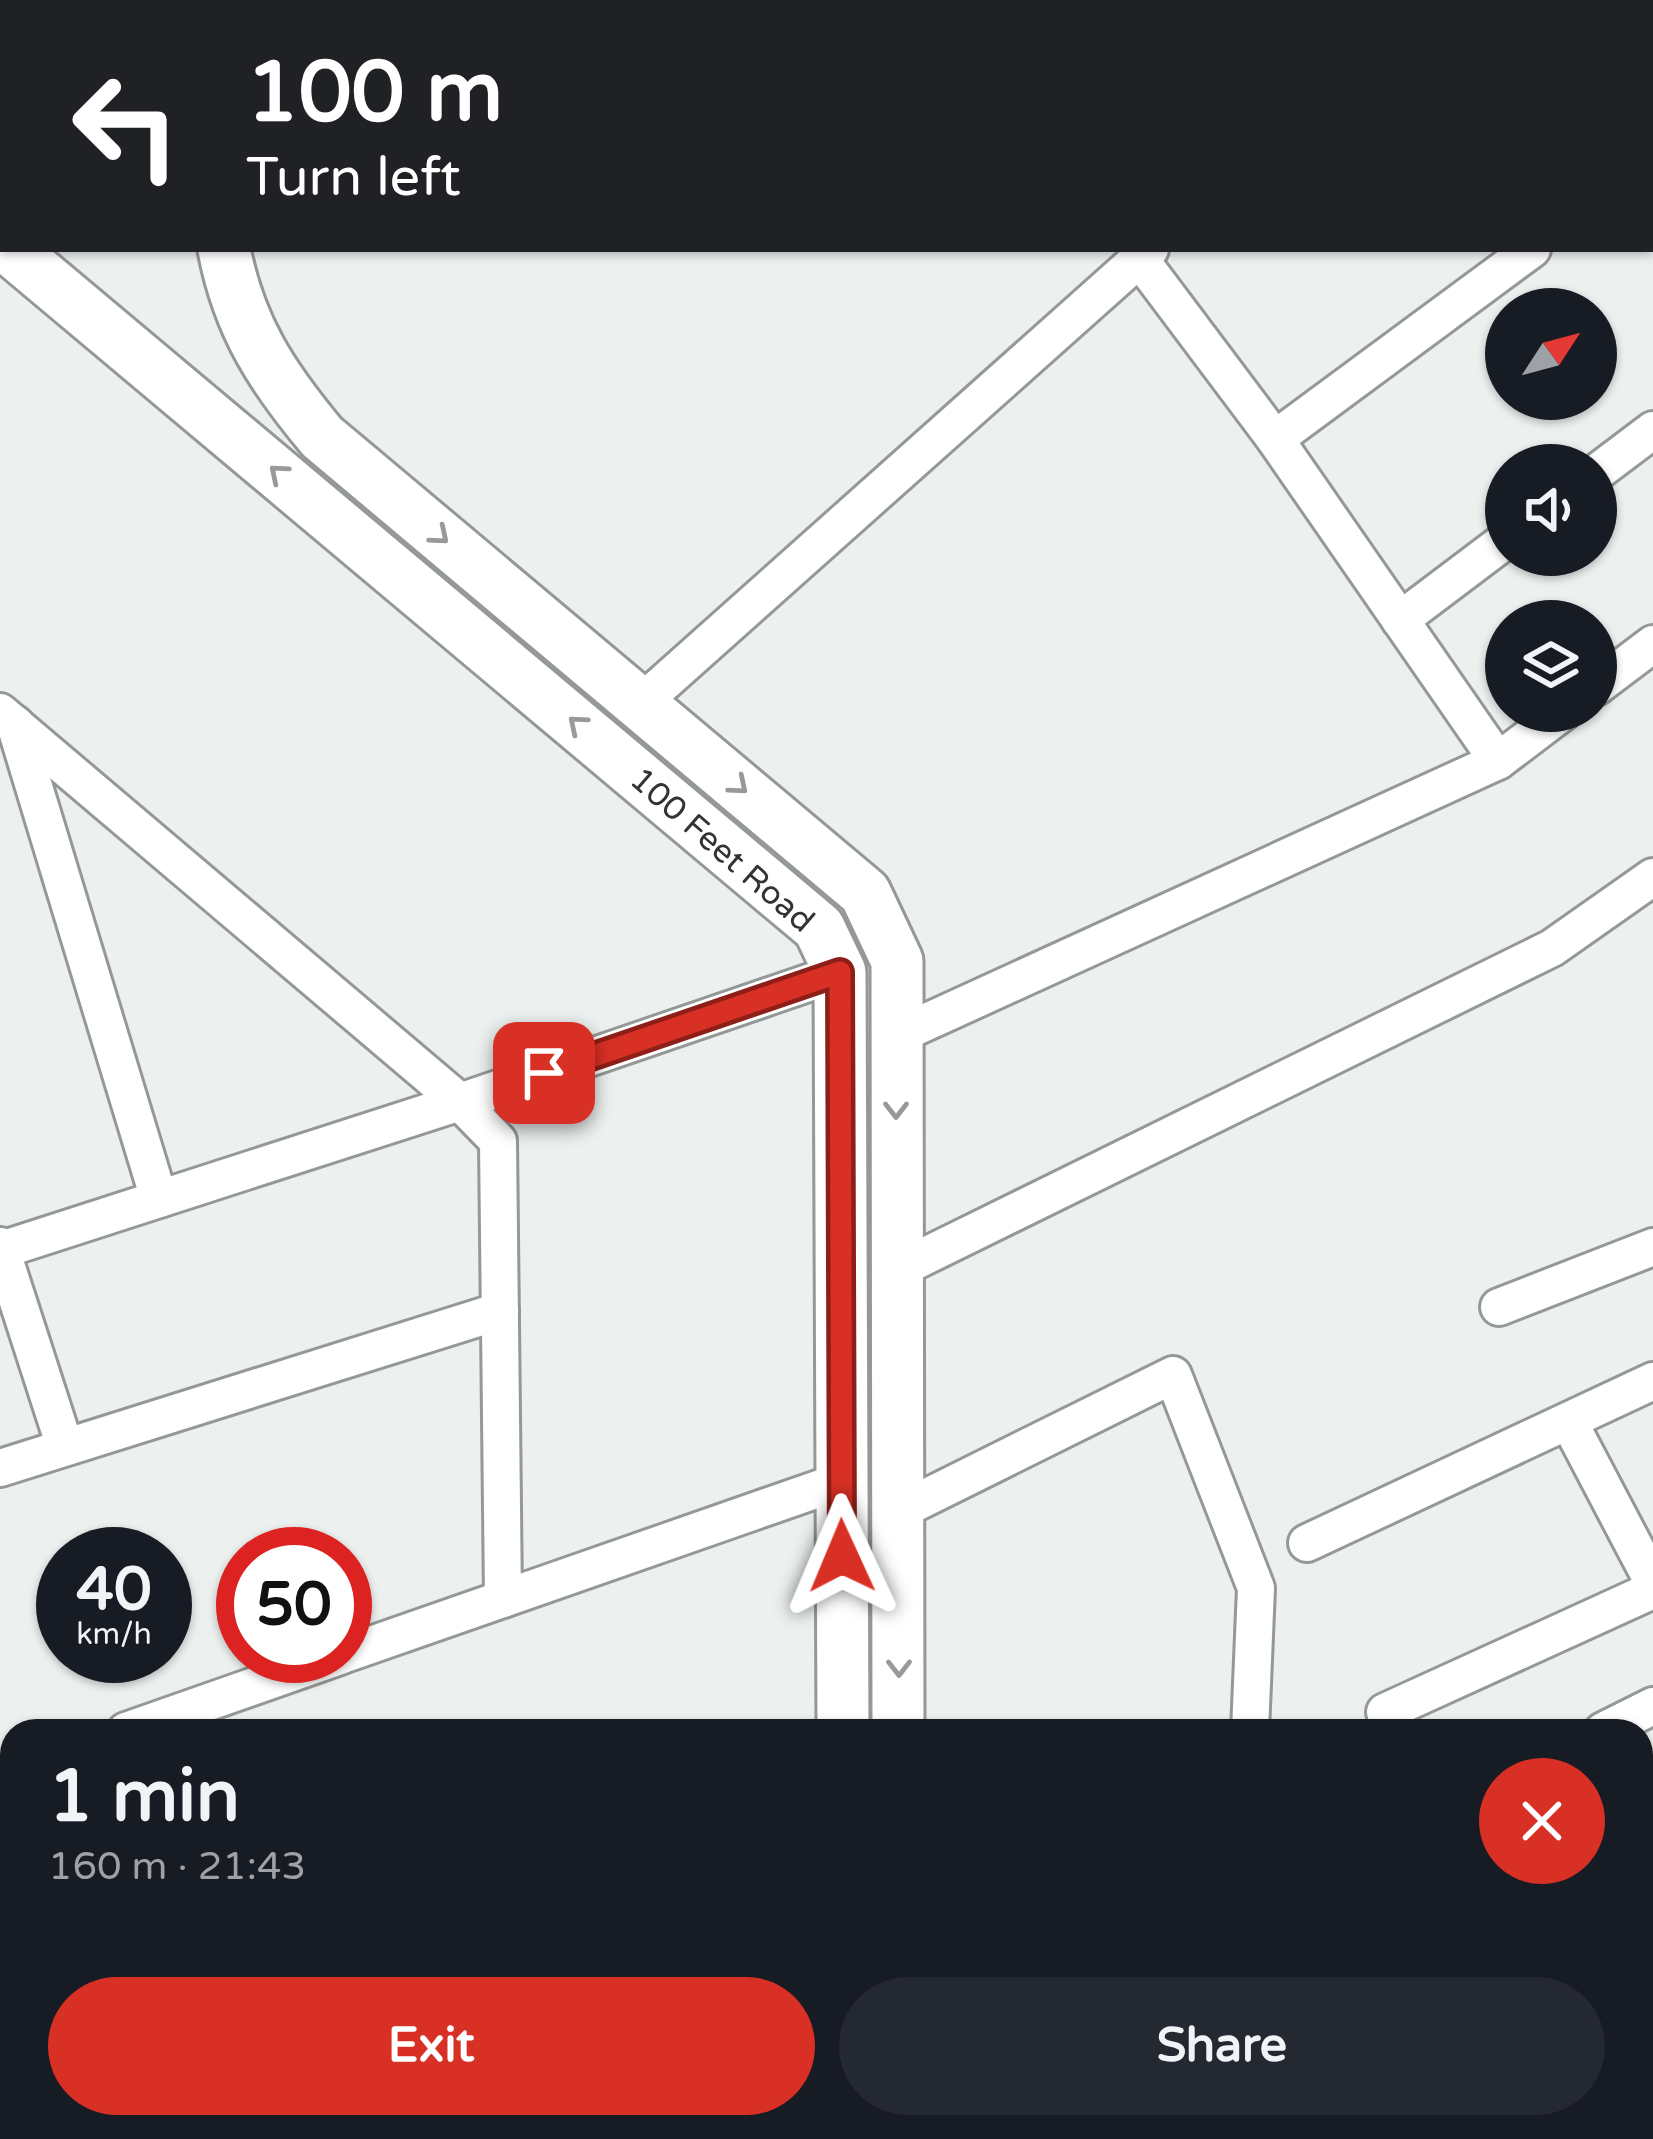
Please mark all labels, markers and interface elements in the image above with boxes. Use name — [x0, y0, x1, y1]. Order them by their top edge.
text: 100 m — [246, 43, 503, 144]
icon: left — [48, 48, 204, 204]
text: Turn left — [246, 145, 461, 210]
north arrow — [1485, 288, 1617, 420]
map controls — [1485, 288, 1617, 732]
button: sound — [1485, 444, 1617, 576]
one-way arrow — [270, 466, 292, 488]
one-way arrow — [426, 521, 448, 543]
button: layers — [1485, 600, 1617, 732]
one-way arrow — [568, 716, 590, 738]
street label: 100 Feet Road — [622, 760, 822, 941]
one-way arrow — [725, 772, 747, 794]
pin — [493, 1022, 595, 1124]
icon: arrive — [511, 1040, 577, 1106]
one-way arrow — [883, 1101, 909, 1120]
position arrow — [779, 1493, 905, 1619]
speed limit sign: 50 — [216, 1527, 372, 1683]
text: 40 — [76, 1554, 152, 1626]
text: km/h — [76, 1616, 152, 1653]
one-way arrow — [886, 1659, 912, 1678]
text: 1 min — [48, 1754, 240, 1841]
button: close — [1479, 1758, 1605, 1884]
text: 160 m · 21:43 — [48, 1843, 306, 1890]
button: Exit — [48, 1977, 815, 2115]
button: Share — [839, 1977, 1605, 2115]

